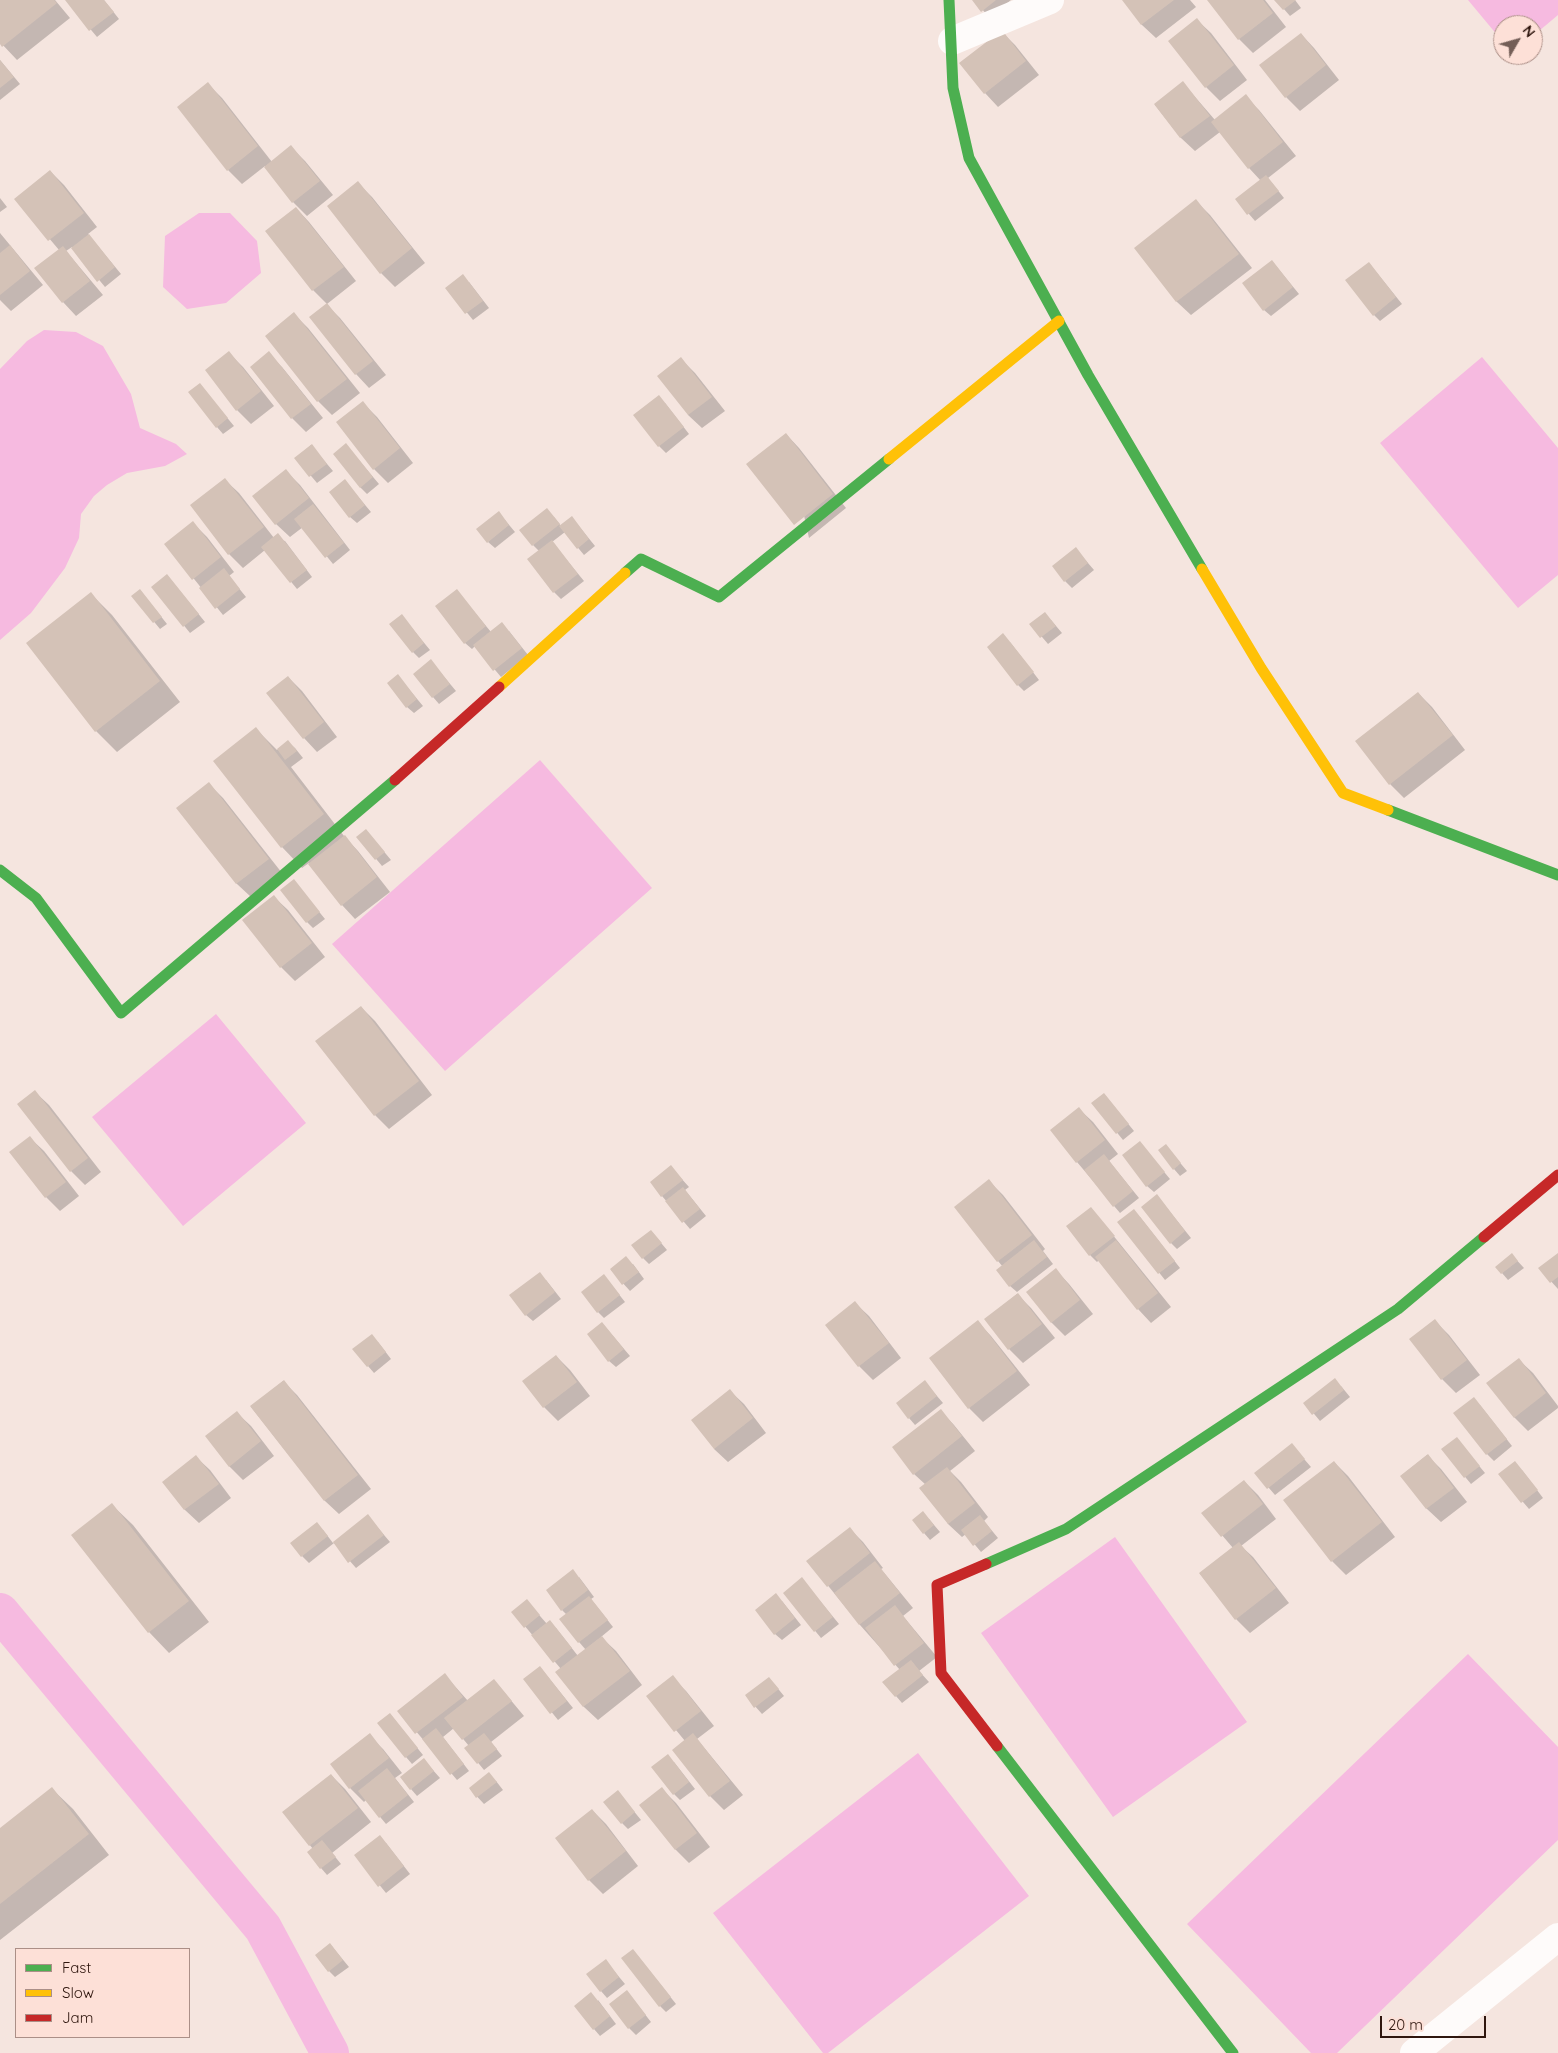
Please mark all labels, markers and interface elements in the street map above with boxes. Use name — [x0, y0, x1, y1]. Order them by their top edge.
north arrow — [1493, 15, 1543, 65]
text: N — [1519, 22, 1539, 41]
legend — [15, 1948, 190, 2038]
text: Fast — [62, 1958, 91, 1977]
text: Slow — [62, 1983, 94, 2002]
scale bar — [1383, 2006, 1489, 2038]
text: Jam — [62, 2008, 93, 2027]
text: 20 m — [1388, 2015, 1423, 2034]

